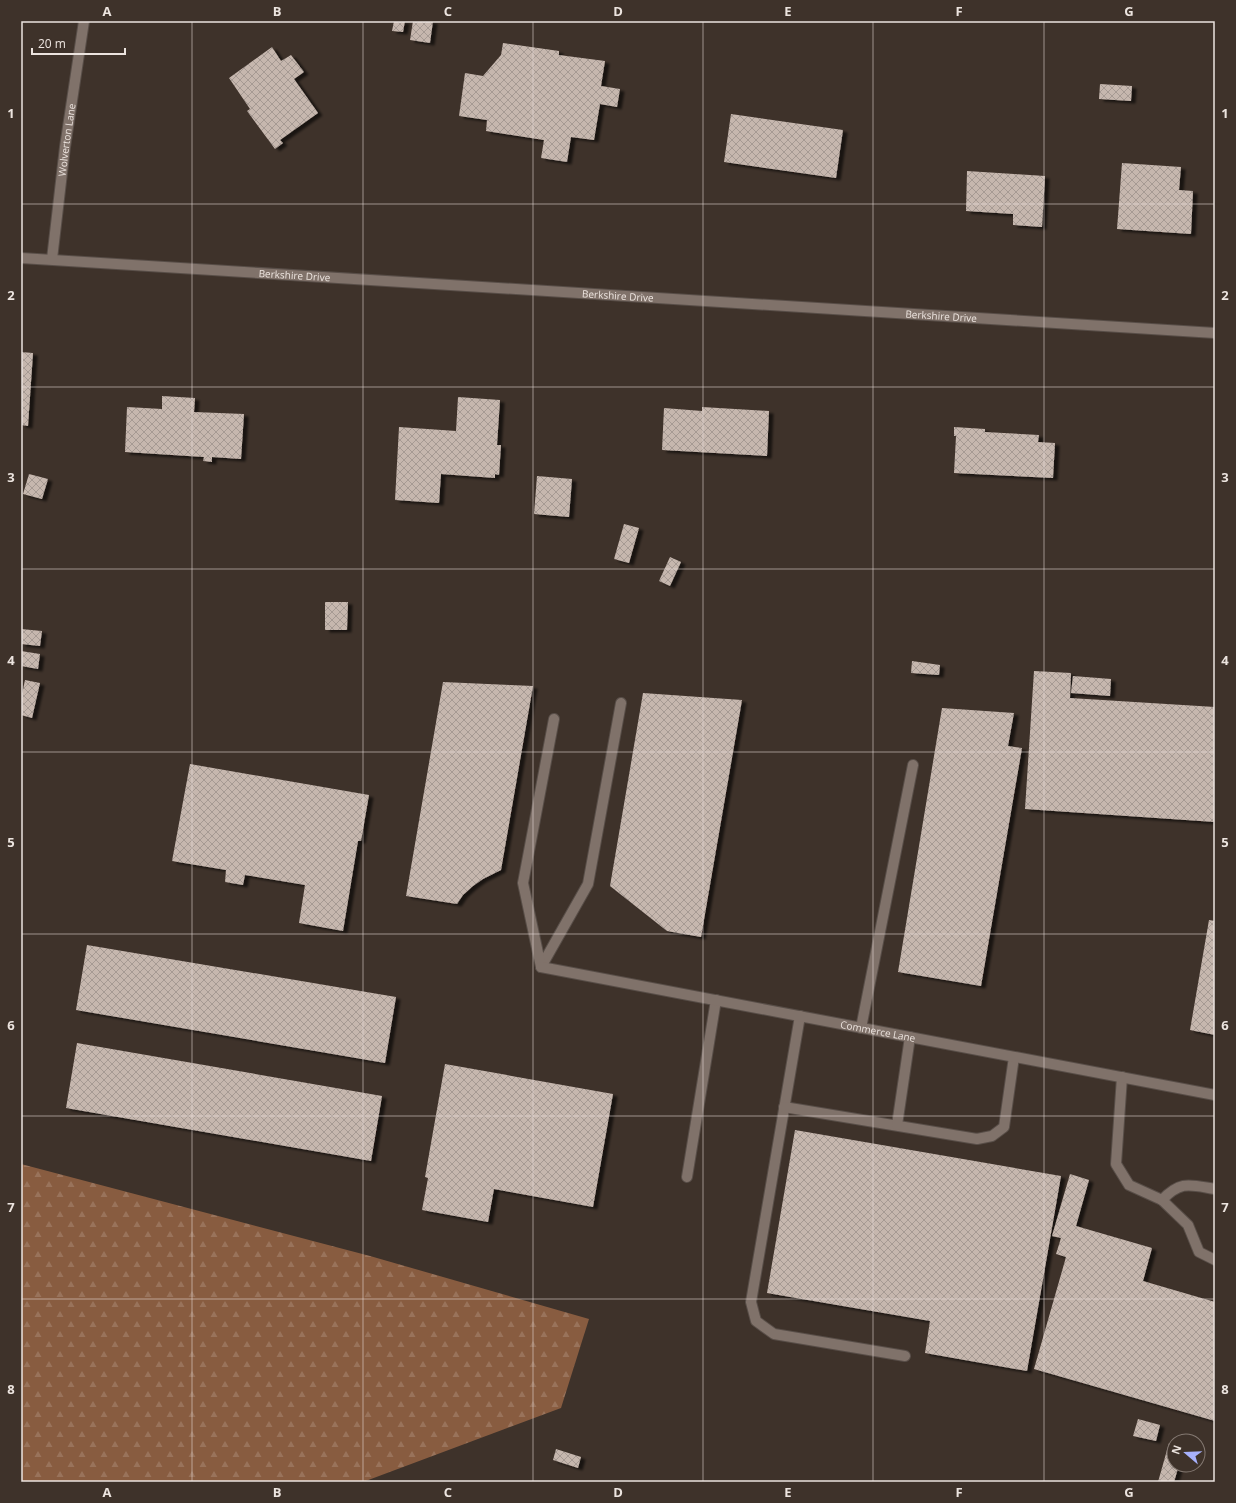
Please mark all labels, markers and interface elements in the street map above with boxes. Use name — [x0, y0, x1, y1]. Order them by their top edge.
text: A — [103, 2, 112, 20]
text: B — [273, 2, 282, 20]
text: C — [444, 2, 452, 20]
text: D — [613, 2, 623, 20]
text: E — [784, 2, 792, 20]
text: F — [955, 2, 963, 20]
text: G — [1124, 2, 1134, 20]
scale bar — [32, 30, 125, 56]
text: 20 m — [38, 35, 66, 52]
street label: Wolverton Lane — [55, 102, 79, 177]
text: 1 — [7, 104, 15, 122]
text: 1 — [1221, 104, 1229, 122]
street label: Berkshire Drive — [258, 266, 331, 284]
text: 2 — [7, 286, 15, 304]
street label: Berkshire Drive — [582, 286, 654, 305]
text: 2 — [1221, 286, 1229, 304]
street label: Berkshire Drive — [905, 307, 978, 325]
text: 3 — [7, 468, 15, 486]
text: 3 — [1221, 468, 1229, 486]
text: 4 — [7, 651, 15, 669]
text: 4 — [1221, 651, 1229, 669]
text: 5 — [7, 833, 15, 851]
text: 5 — [1221, 833, 1229, 851]
text: 6 — [7, 1016, 15, 1034]
text: 6 — [1221, 1016, 1229, 1034]
street label: Commerce Lane — [839, 1017, 917, 1045]
text: 7 — [7, 1198, 15, 1216]
text: 7 — [1221, 1198, 1229, 1216]
text: 8 — [7, 1380, 15, 1398]
text: 8 — [1221, 1380, 1229, 1398]
north arrow — [1166, 1433, 1206, 1473]
text: N — [1168, 1443, 1185, 1456]
text: A — [103, 1483, 112, 1501]
text: B — [273, 1483, 282, 1501]
text: C — [444, 1483, 452, 1501]
text: D — [613, 1483, 623, 1501]
text: E — [784, 1483, 792, 1501]
text: F — [955, 1483, 963, 1501]
text: G — [1124, 1483, 1134, 1501]

